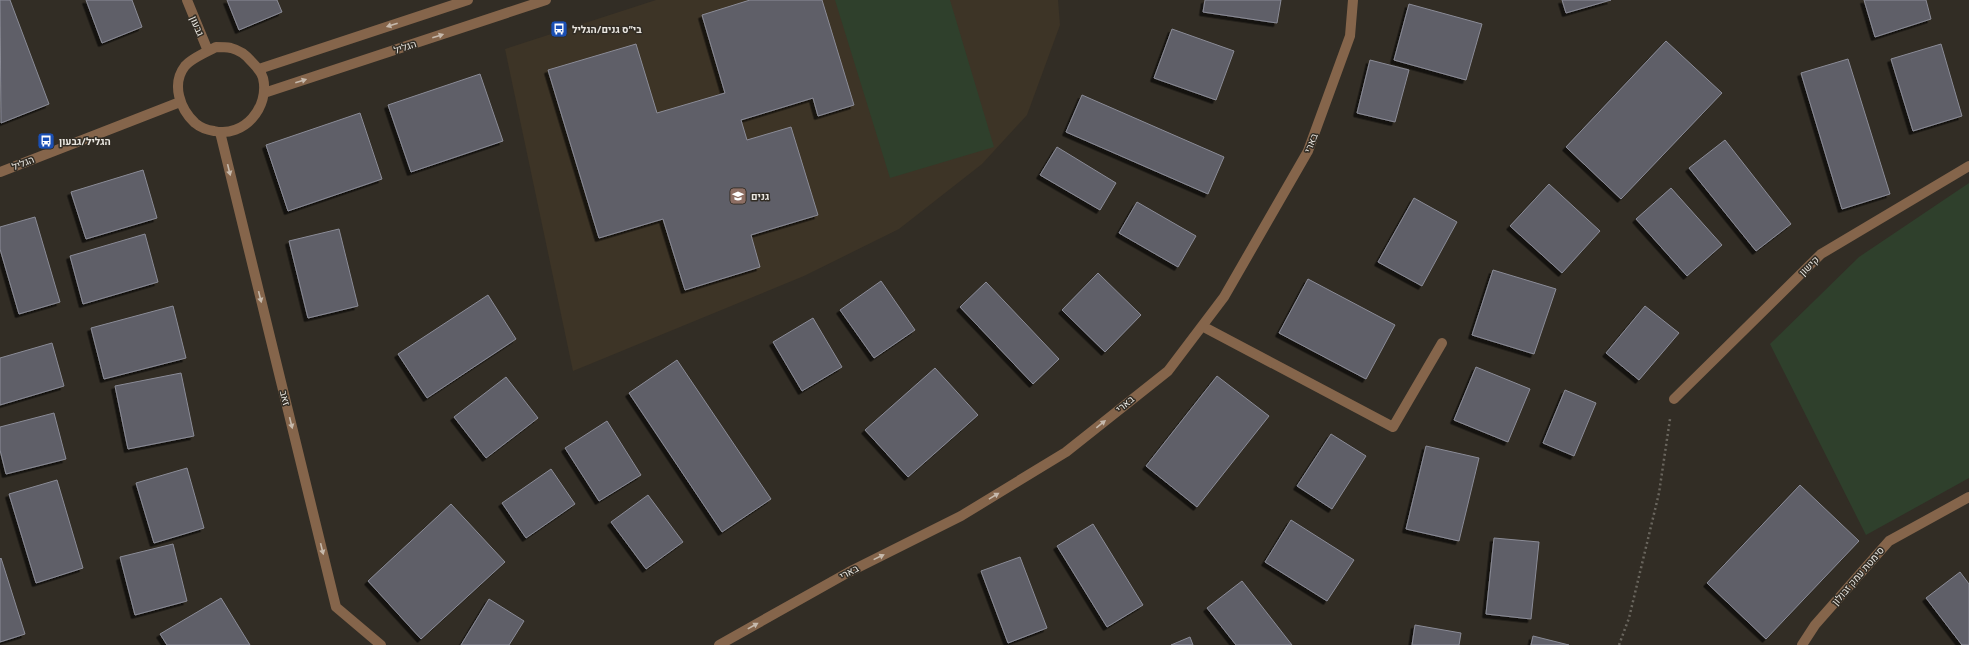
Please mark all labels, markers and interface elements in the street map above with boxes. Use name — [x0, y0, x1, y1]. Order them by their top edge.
street label: גבעון — [186, 14, 208, 39]
bus stop icon: בי״ס גנים/הגליל — [549, 19, 569, 39]
place label: בי״ס גנים/הגליל — [572, 22, 642, 37]
one-way arrow — [385, 23, 397, 29]
one-way arrow — [432, 33, 444, 39]
street label: הגליל — [392, 36, 418, 58]
one-way arrow — [295, 78, 307, 84]
street label: בארי — [1300, 130, 1322, 155]
bus stop icon: הגליל/גבעון — [36, 131, 56, 151]
place label: הגליל/גבעון — [59, 134, 111, 149]
street label: הגליל — [10, 152, 37, 174]
one-way arrow — [227, 164, 233, 177]
school or university icon: גנים — [728, 186, 748, 206]
place label: גנים — [751, 189, 769, 204]
street label: קישון — [1796, 253, 1822, 279]
one-way arrow — [258, 290, 264, 303]
street label: זאב — [276, 389, 294, 408]
street label: בארי — [1113, 392, 1138, 416]
one-way arrow — [289, 417, 295, 429]
one-way arrow — [1096, 419, 1107, 428]
one-way arrow — [989, 492, 999, 500]
one-way arrow — [320, 543, 326, 555]
street label: סימטת עמק זבולון — [1828, 543, 1888, 609]
one-way arrow — [873, 554, 885, 560]
street label: בארי — [837, 560, 862, 583]
one-way arrow — [747, 622, 758, 629]

